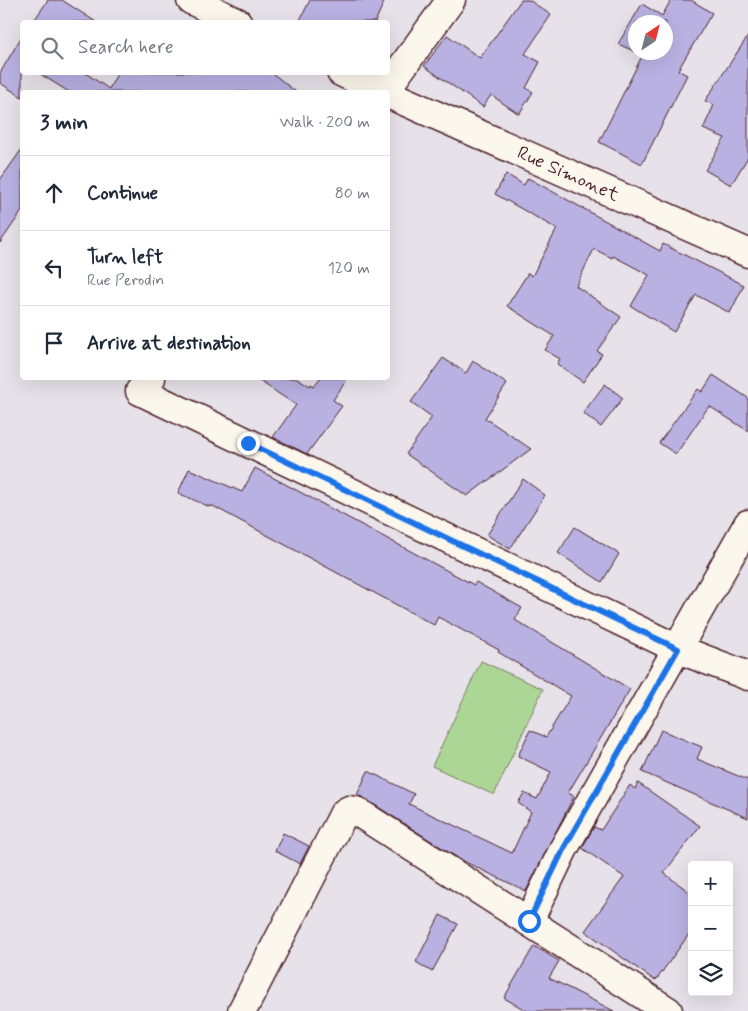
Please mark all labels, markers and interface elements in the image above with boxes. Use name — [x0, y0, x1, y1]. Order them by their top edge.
north arrow — [628, 15, 673, 60]
search box — [20, 20, 390, 75]
icon: search — [38, 34, 66, 62]
text: Search here — [78, 35, 174, 60]
text: 3 min — [40, 109, 88, 137]
text: Walk · 200 m — [279, 112, 370, 133]
street label: Rue Simonet — [513, 140, 623, 208]
icon: ahead — [40, 179, 68, 207]
text: Continue — [87, 181, 158, 206]
text: 80 m — [335, 183, 370, 204]
text: Turn left — [87, 245, 163, 270]
icon: left — [40, 254, 68, 282]
text: 120 m — [328, 258, 370, 279]
text: Rue Perodin — [87, 270, 164, 291]
icon: arrive — [40, 329, 68, 357]
text: Arrive at destination — [87, 331, 251, 356]
route end — [237, 432, 260, 455]
map controls — [688, 861, 733, 996]
button: + — [688, 861, 733, 906]
button: − — [688, 906, 733, 951]
route start — [518, 910, 541, 933]
button: layers — [688, 951, 733, 996]

